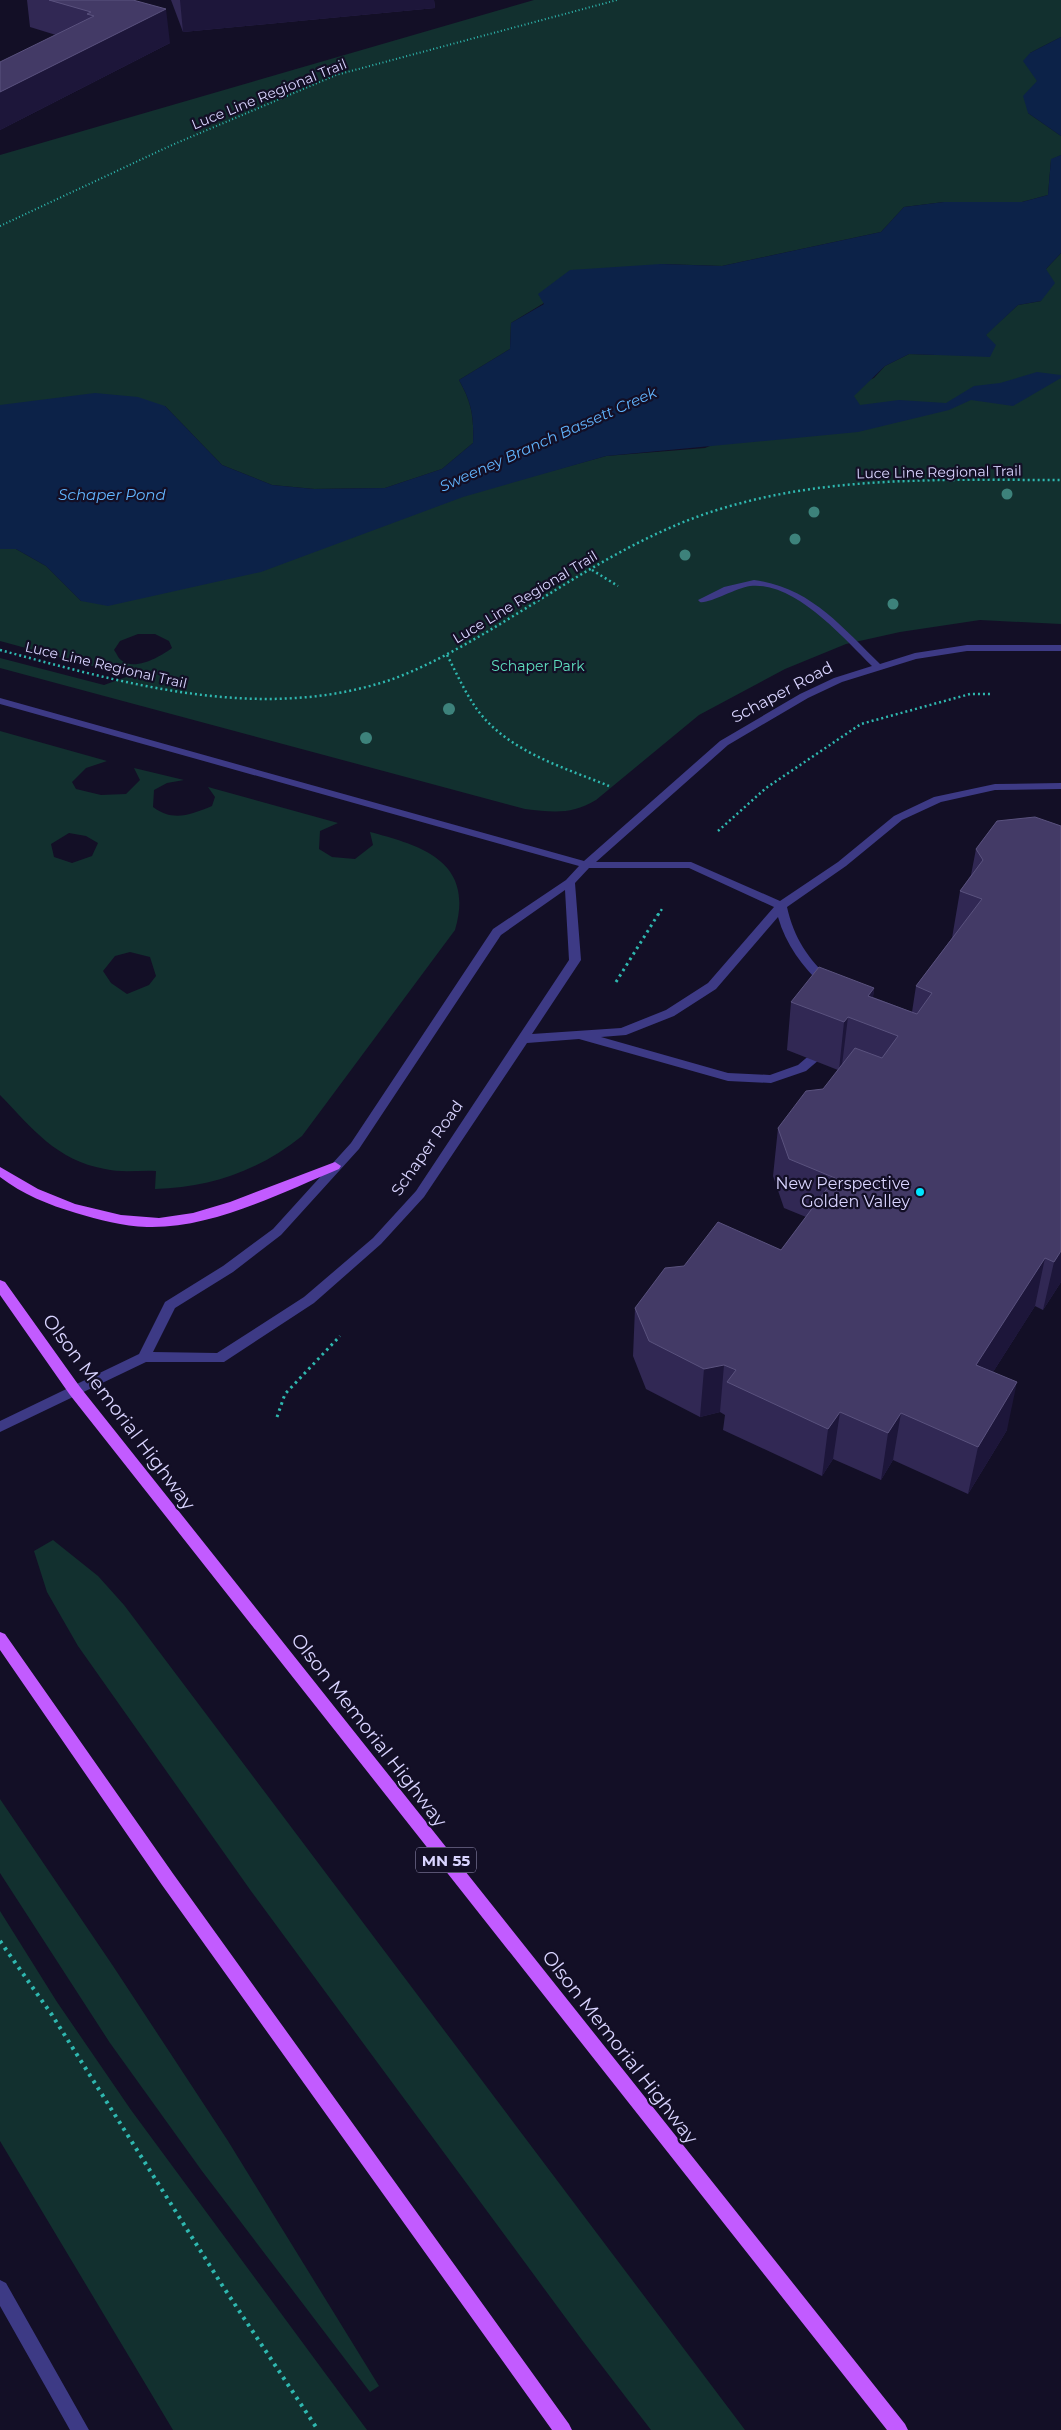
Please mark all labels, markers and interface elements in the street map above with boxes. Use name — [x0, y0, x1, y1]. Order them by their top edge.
street label: Luce Line Regional Trail — [189, 55, 349, 133]
water label: Sweeney Branch Bassett Creek — [436, 382, 661, 496]
street label: Luce Line Regional Trail — [856, 462, 1022, 482]
water label: Schaper Pond — [58, 485, 166, 504]
street label: Luce Line Regional Trail — [449, 547, 601, 647]
street label: Luce Line Regional Trail — [23, 638, 189, 692]
park label: Schaper Park — [491, 657, 585, 675]
street label: Schaper Road — [728, 657, 836, 727]
street label: Schaper Road — [387, 1097, 467, 1199]
place label: New Perspective Golden Valley — [776, 1174, 910, 1211]
marker: New Perspective Golden Valley — [914, 1186, 926, 1198]
street label: Olson Memorial Highway — [38, 1310, 201, 1515]
street label: Olson Memorial Highway — [286, 1629, 452, 1832]
road number: MN 55 — [416, 1848, 476, 1872]
street label: Olson Memorial Highway — [537, 1946, 703, 2149]

